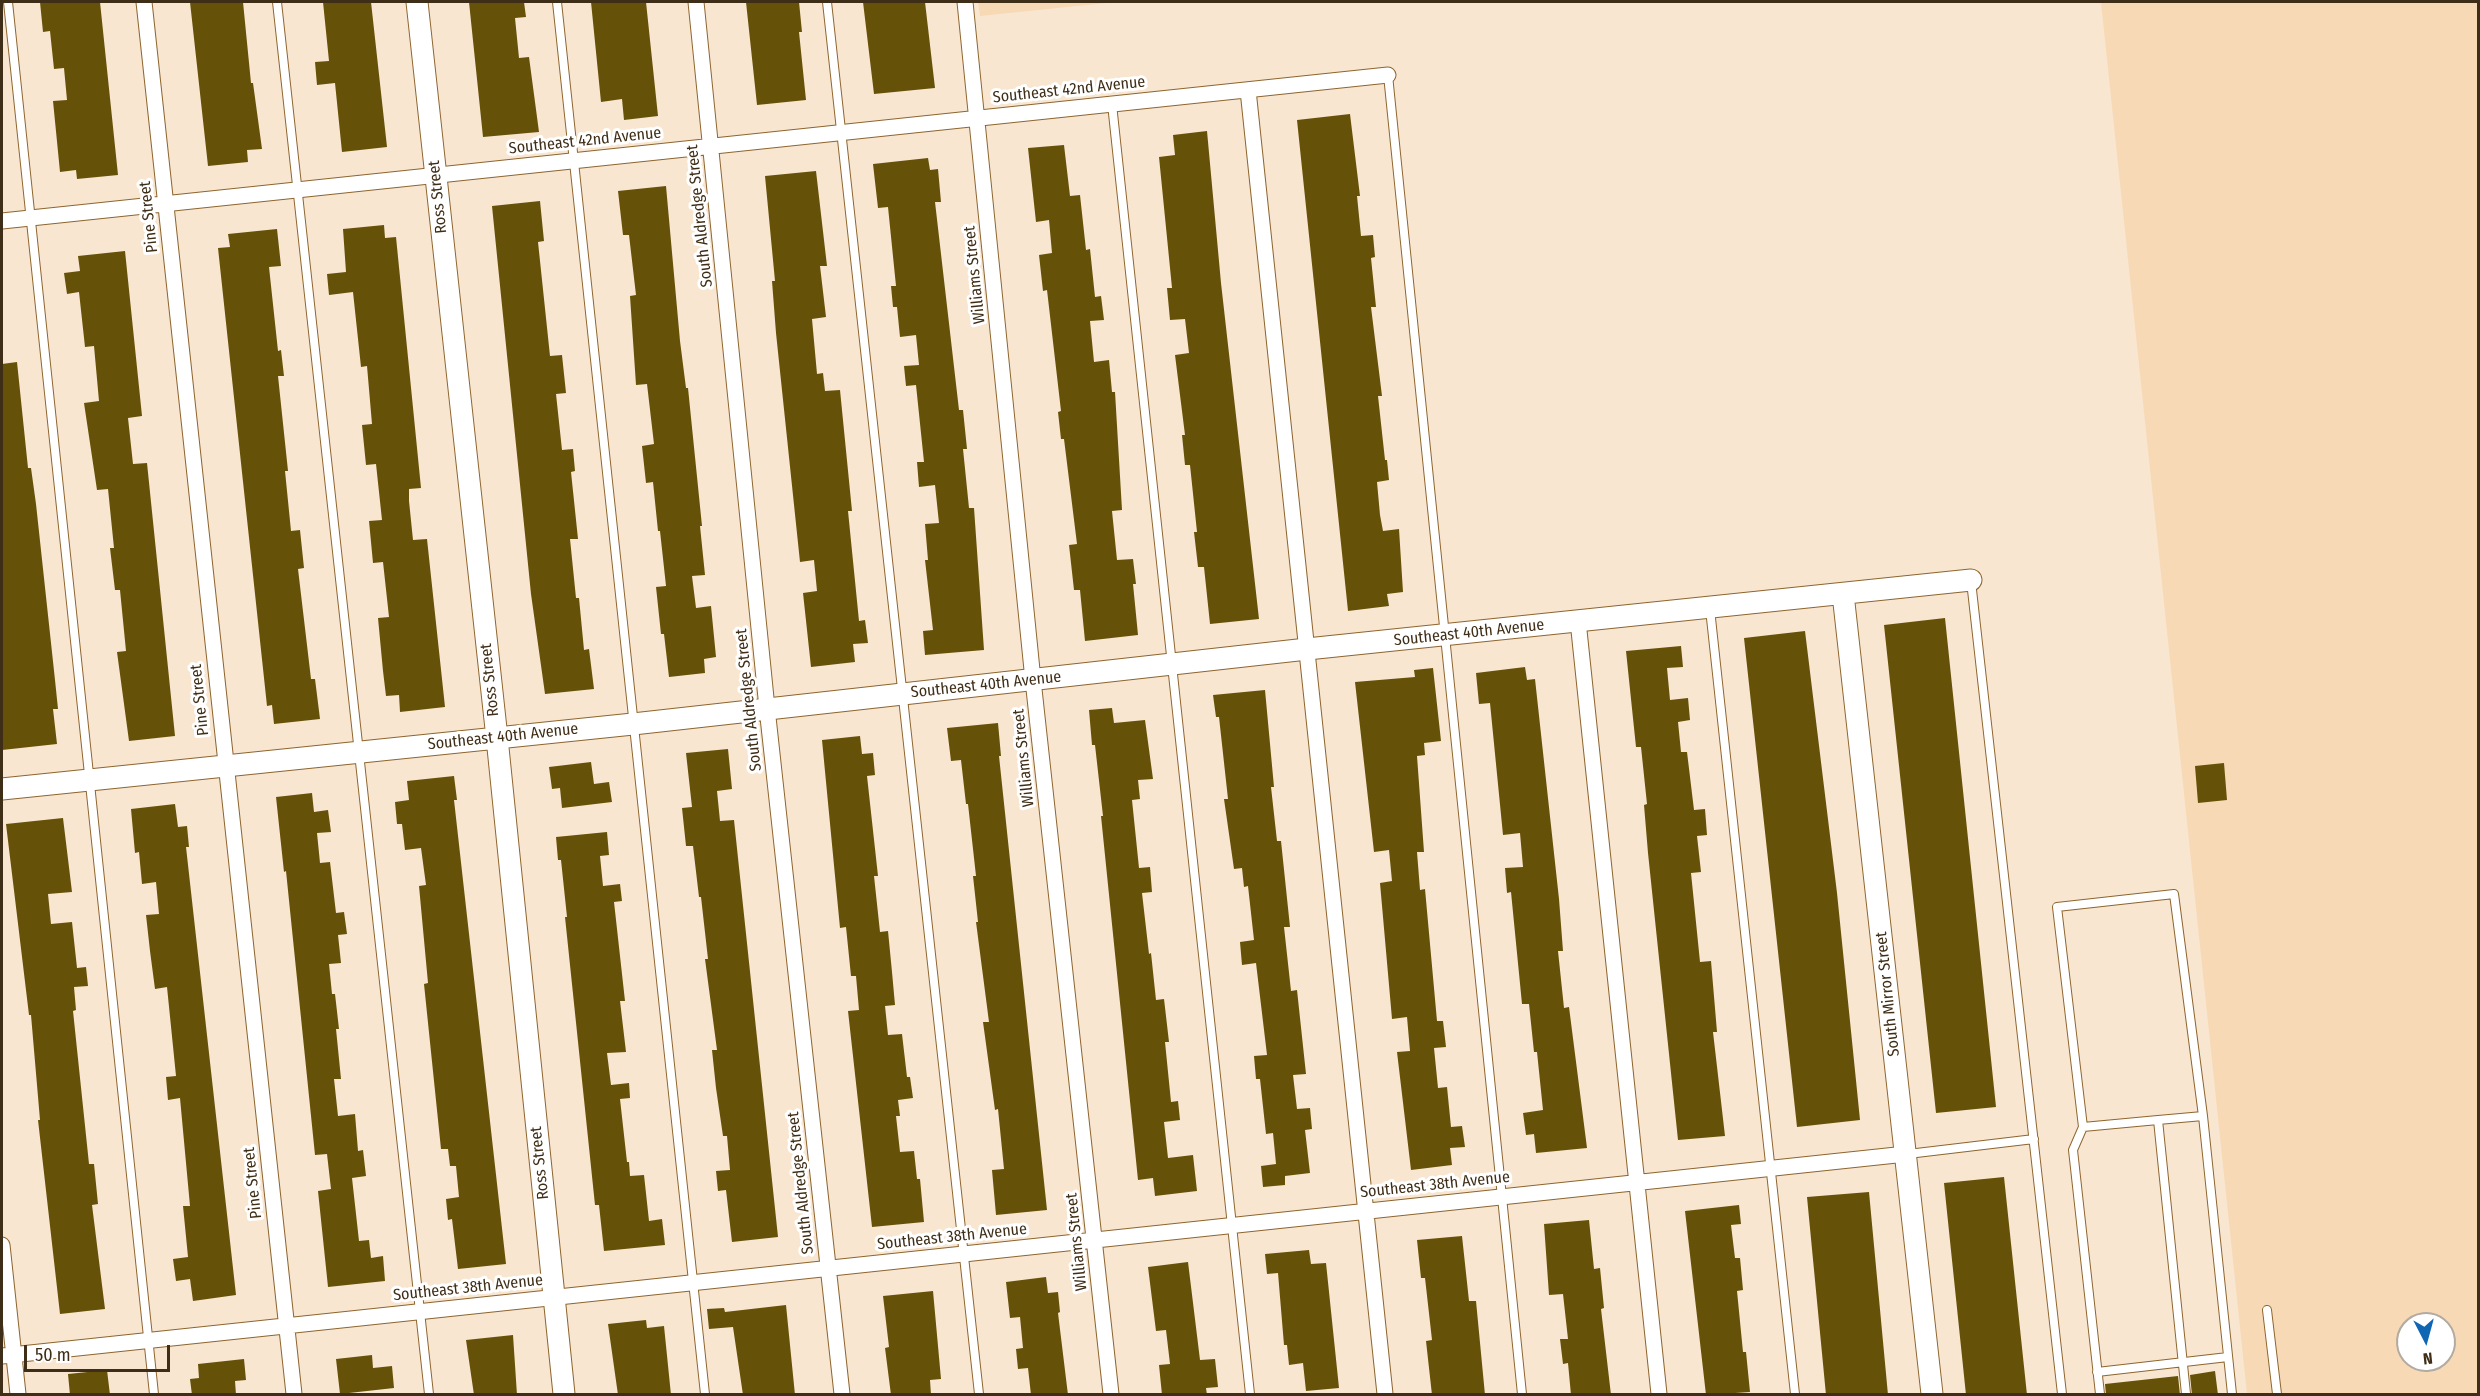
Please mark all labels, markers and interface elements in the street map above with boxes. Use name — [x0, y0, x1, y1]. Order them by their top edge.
street label: Southeast 42nd Avenue — [992, 72, 1146, 108]
street label: Southeast 42nd Avenue — [508, 123, 662, 159]
street label: South Aldredge Street — [683, 144, 717, 288]
street label: Ross Street — [425, 159, 451, 235]
street label: Pine Street — [136, 180, 162, 254]
street label: Williams Street — [960, 225, 990, 325]
street label: Southeast 40th Avenue — [1393, 616, 1545, 650]
street label: South Aldredge Street — [732, 628, 766, 772]
street label: Ross Street — [477, 642, 503, 718]
street label: Pine Street — [187, 663, 213, 737]
street label: Southeast 40th Avenue — [910, 668, 1062, 702]
street label: Williams Street — [1009, 708, 1039, 808]
street label: Southeast 40th Avenue — [427, 720, 579, 754]
street label: South Mirror Street — [1872, 931, 1904, 1057]
street label: South Aldredge Street — [784, 1111, 818, 1255]
street label: Ross Street — [527, 1125, 553, 1201]
street label: Pine Street — [240, 1146, 266, 1220]
street label: Southeast 38th Avenue — [1359, 1168, 1511, 1202]
street label: Williams Street — [1062, 1192, 1092, 1292]
street label: Southeast 38th Avenue — [876, 1220, 1028, 1254]
street label: Southeast 38th Avenue — [392, 1271, 544, 1305]
north arrow — [2396, 1312, 2456, 1372]
scale bar — [27, 1333, 172, 1371]
text: 50 m — [35, 1344, 71, 1366]
text: N — [2422, 1348, 2433, 1368]

